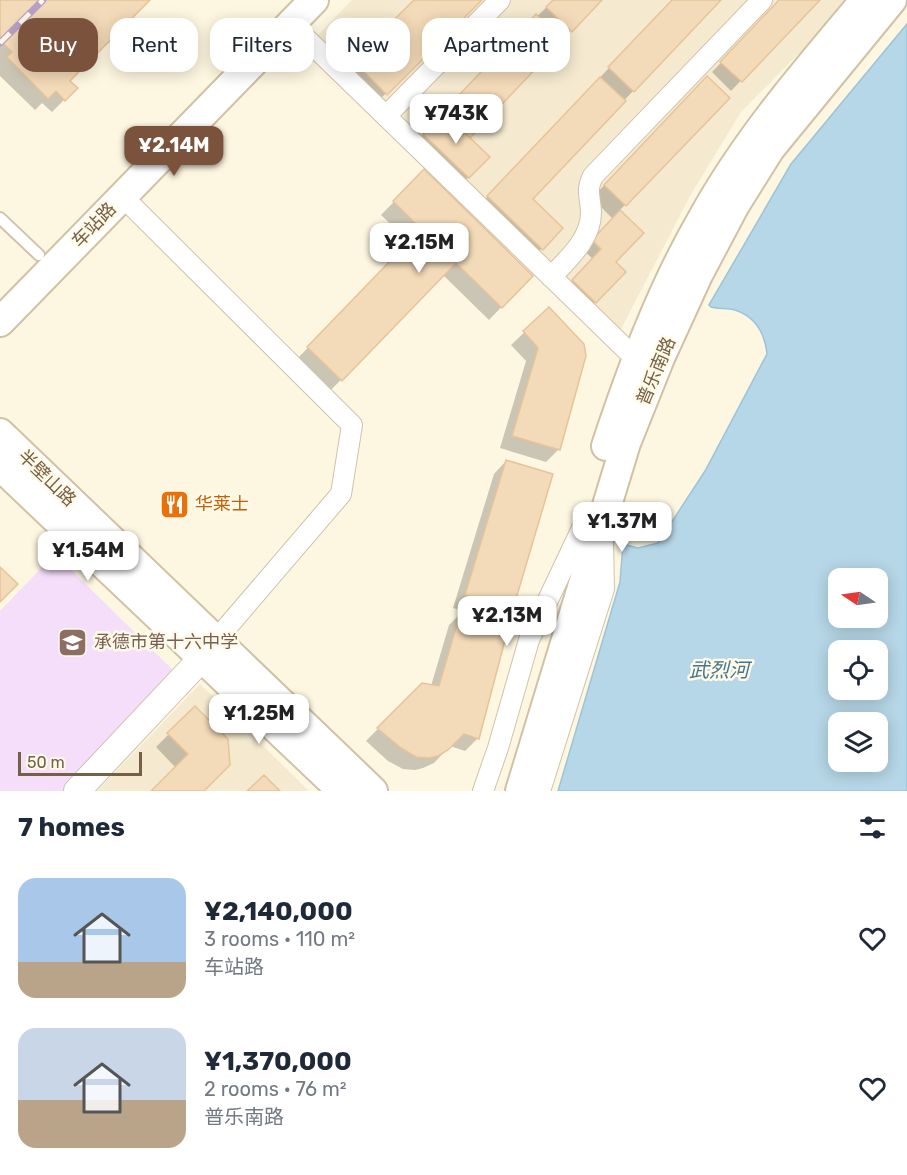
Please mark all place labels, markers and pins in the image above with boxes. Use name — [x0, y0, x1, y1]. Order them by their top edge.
pin: ¥743K — [414, 94, 498, 145]
pin: ¥2.14M — [125, 126, 223, 177]
pin: ¥2.15M — [370, 223, 468, 274]
restaurant icon: 华莱士 — [158, 488, 190, 520]
place label: 华莱士 — [195, 493, 249, 515]
pin: ¥1.37M — [573, 502, 671, 553]
pin: ¥1.54M — [39, 531, 137, 582]
pin: ¥2.13M — [458, 596, 556, 647]
school or university icon: 承德市第十六中学 — [57, 626, 89, 658]
place label: 承德市第十六中学 — [94, 631, 238, 653]
pin: ¥1.25M — [210, 694, 308, 745]

